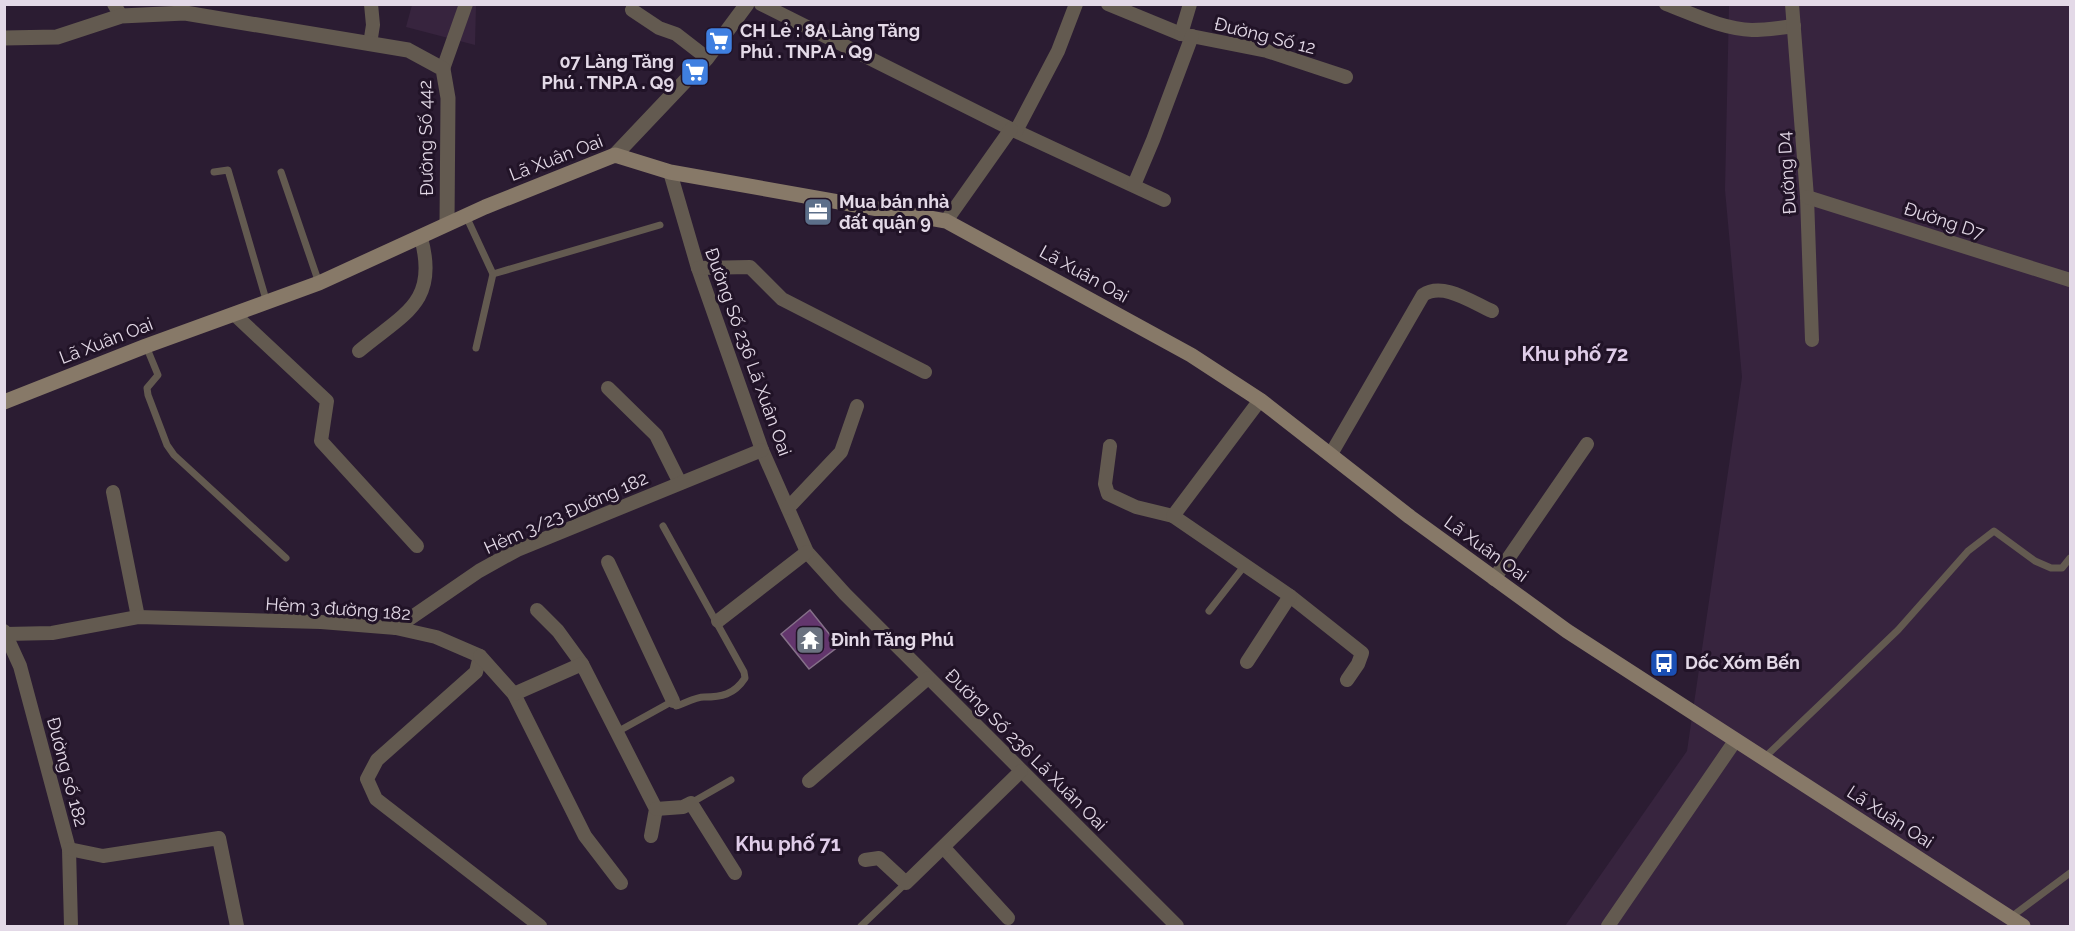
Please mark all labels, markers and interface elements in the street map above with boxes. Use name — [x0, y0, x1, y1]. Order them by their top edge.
street label: Đường Số 12 — [1212, 13, 1318, 58]
place label: CH Lẻ : 8A Làng Tăng Phú . TNP.A . Q9 — [740, 20, 920, 62]
supermarket icon: CH Lẻ : 8A Làng Tăng Phú . TNP.A . Q9 — [703, 25, 735, 57]
place label: 07 Làng Tăng Phú . TNP.A . Q9 — [541, 51, 674, 93]
supermarket icon: 07 Làng Tăng Phú . TNP.A . Q9 — [679, 56, 711, 88]
street label: Đường Số 442 — [414, 80, 437, 196]
street label: Lã Xuân Oai — [506, 130, 606, 185]
street label: Đường D4 — [1773, 131, 1800, 215]
place label: Mua bán nhà đất quận 9 — [839, 191, 949, 233]
office icon: Mua bán nhà đất quận 9 — [802, 196, 834, 228]
street label: Đường D7 — [1901, 198, 1987, 243]
street label: Lã Xuân Oai — [1036, 241, 1132, 307]
street label: Đường Số 236 Lã Xuân Oai — [701, 245, 796, 459]
street label: Lã Xuân Oai — [56, 313, 156, 368]
district label: Khu phố 72 — [1522, 342, 1628, 366]
street label: Hẻm 3/23 Đường 182 — [481, 467, 651, 558]
street label: Lã Xuân Oai — [1440, 511, 1532, 586]
street label: Hẻm 3 đường 182 — [265, 593, 411, 624]
temple icon: Đình Tăng Phú — [794, 624, 826, 656]
place label: Đình Tăng Phú — [831, 629, 954, 650]
bus stop icon: Dốc Xóm Bến — [1648, 647, 1680, 679]
place label: Dốc Xóm Bến — [1685, 652, 1800, 673]
street label: Đường Số 236 Lã Xuân Oai — [941, 665, 1111, 835]
street label: Đường số 182 — [43, 715, 92, 829]
street label: Lã Xuân Oai — [1843, 781, 1937, 852]
district label: Khu phố 71 — [735, 832, 841, 856]

